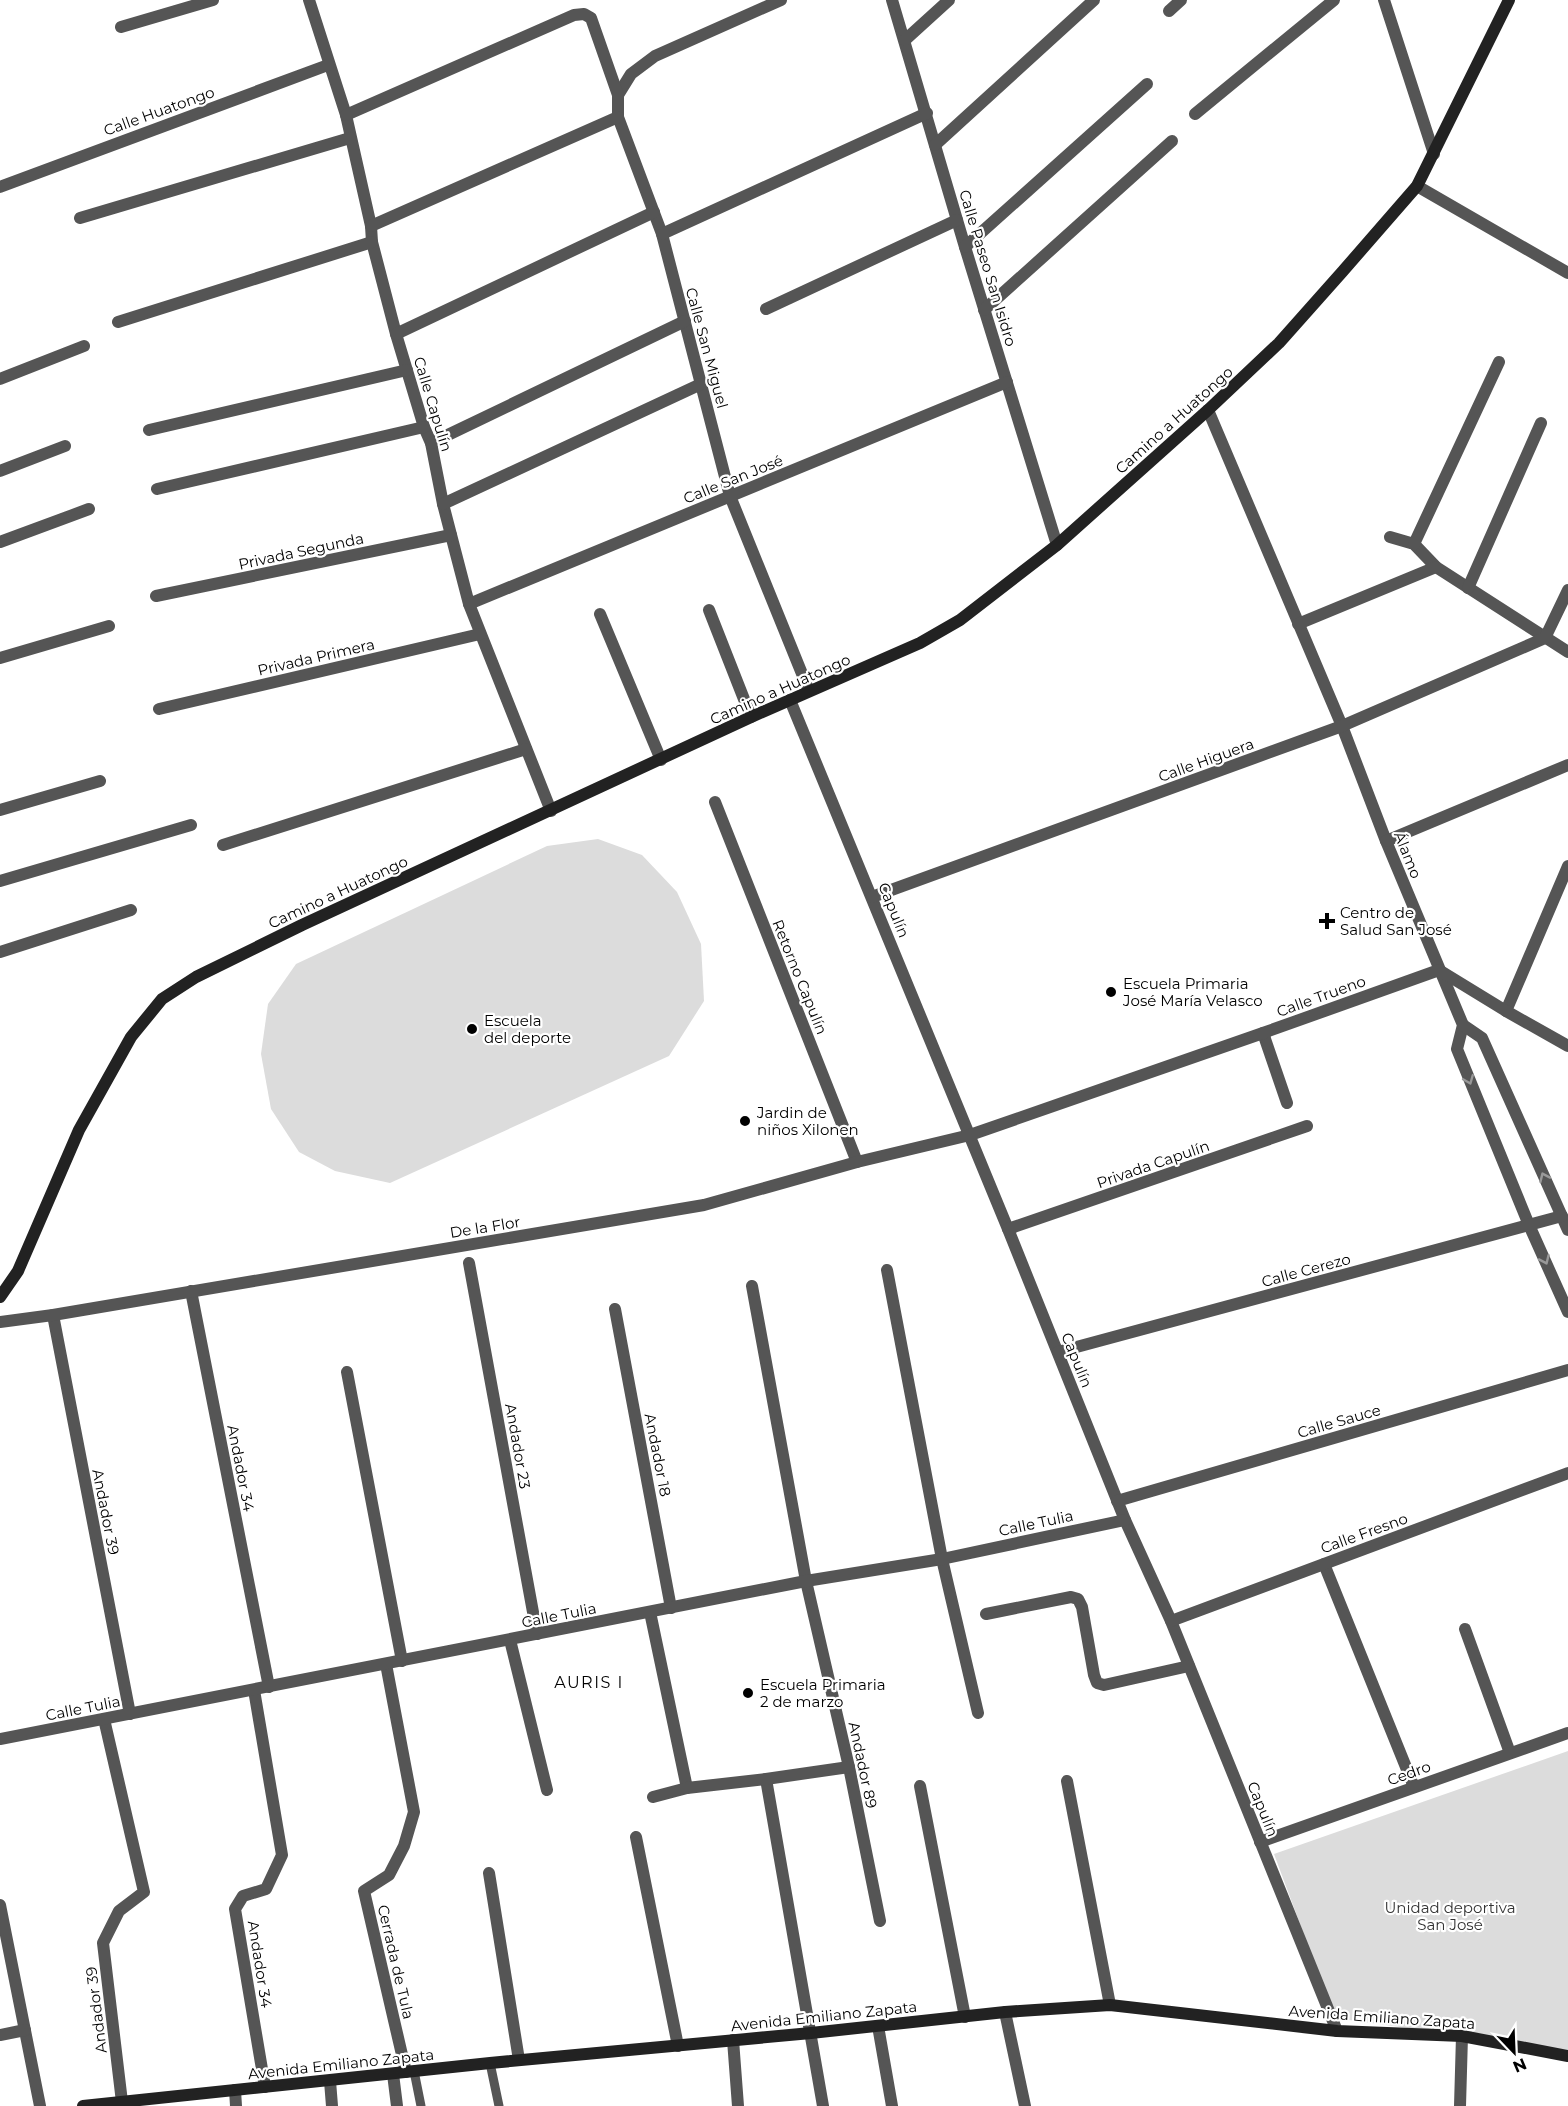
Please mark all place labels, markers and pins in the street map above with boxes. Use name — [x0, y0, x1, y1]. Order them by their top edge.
place label: Centro de Salud San José — [1340, 903, 1452, 939]
marker: Centro de Salud San José — [1318, 912, 1336, 930]
place label: Escuela Primaria José María Velasco — [1122, 974, 1263, 1010]
marker: Escuela Primaria José María Velasco — [1104, 985, 1118, 999]
place label: Escuela del deporte — [484, 1011, 571, 1047]
marker: Escuela del deporte — [465, 1022, 479, 1036]
place label: Jardin de niños Xilonen — [756, 1103, 859, 1139]
marker: Jardin de niños Xilonen — [738, 1114, 752, 1128]
place label: Escuela Primaria 2 de marzo — [760, 1675, 886, 1711]
marker: Escuela Primaria 2 de marzo — [741, 1686, 755, 1700]

